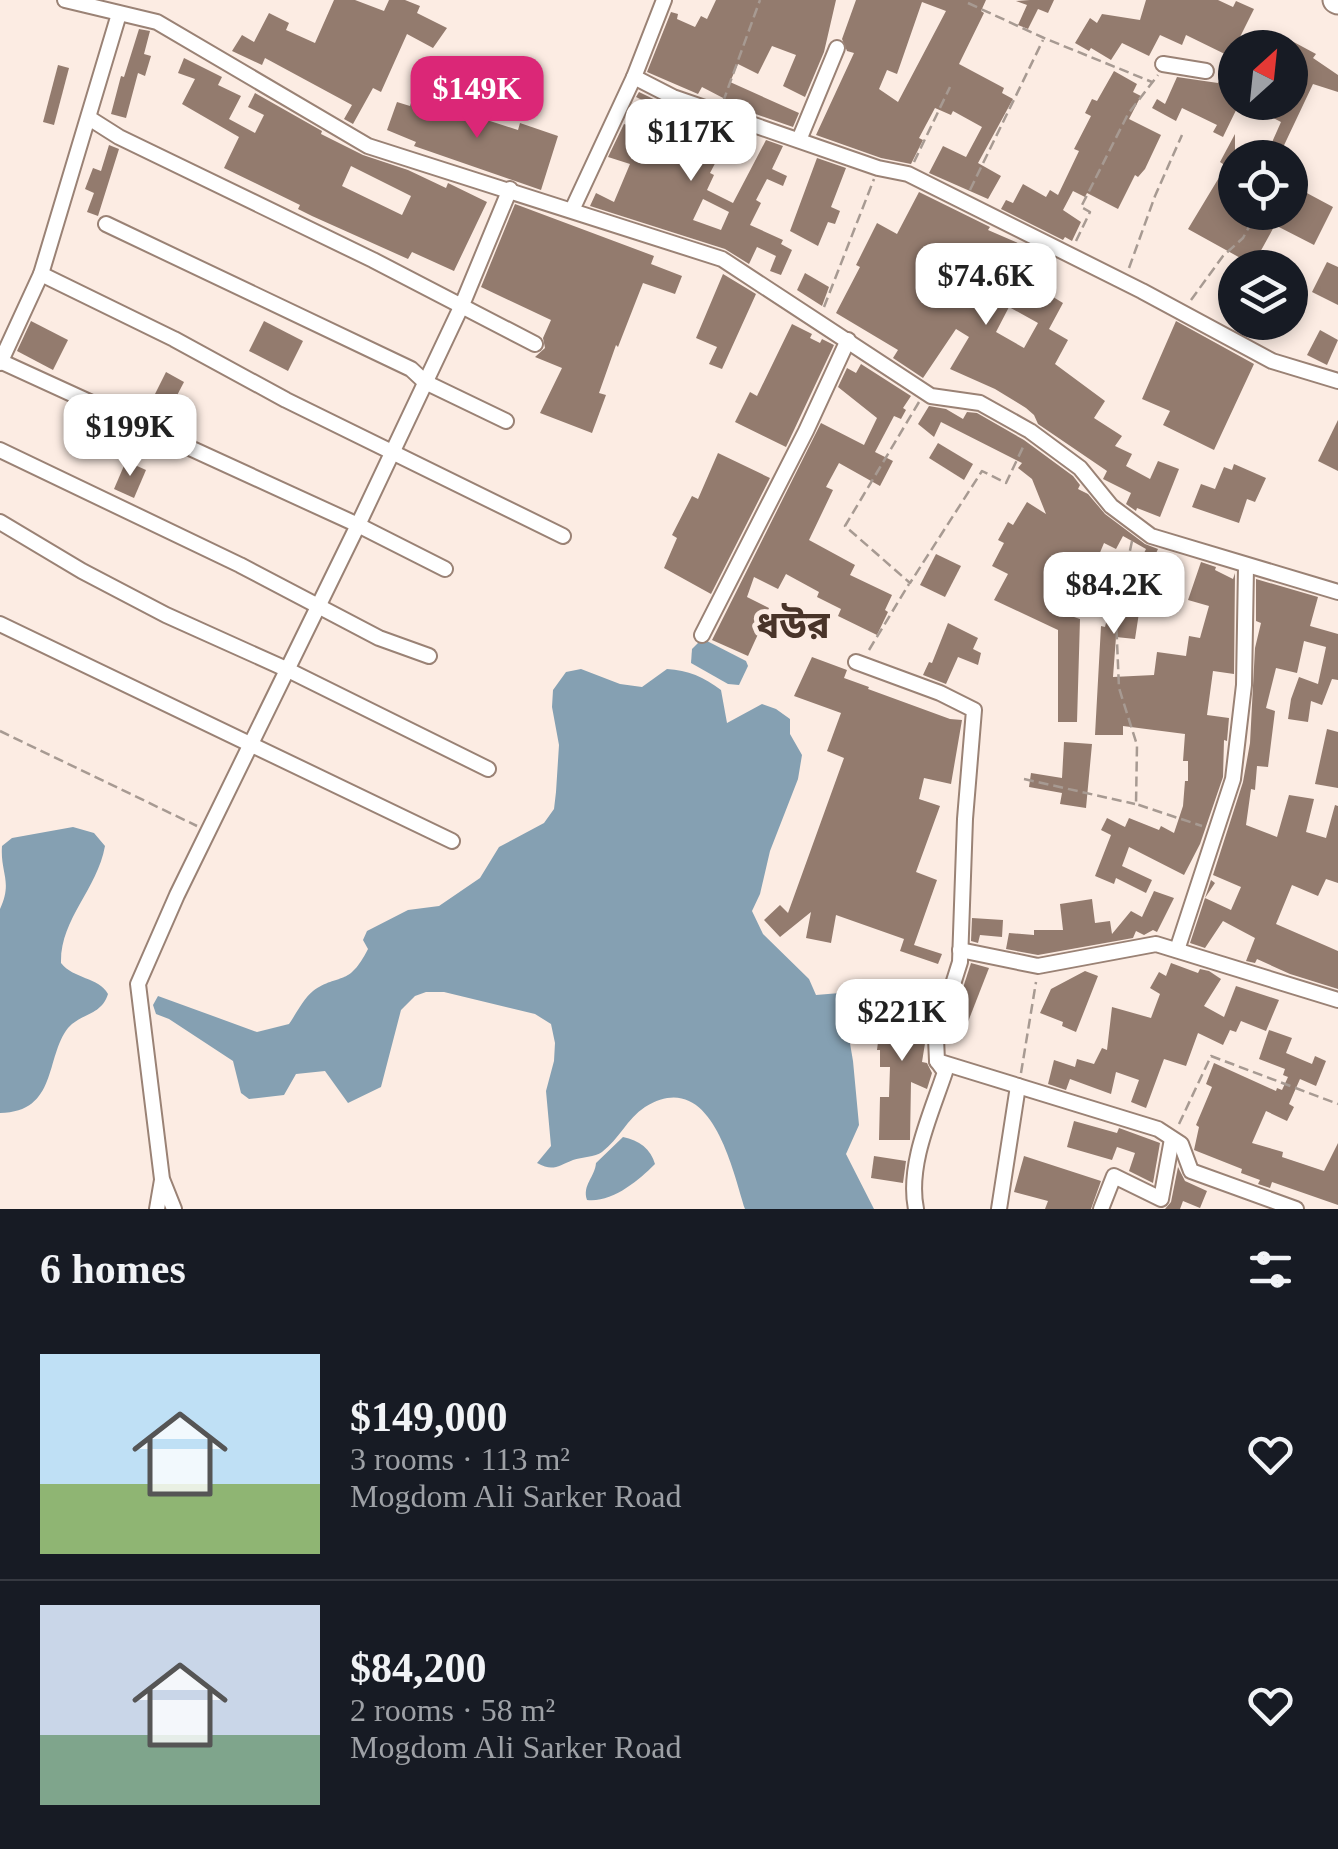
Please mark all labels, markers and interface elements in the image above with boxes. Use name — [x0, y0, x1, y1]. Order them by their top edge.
north arrow — [1218, 30, 1308, 120]
map controls — [1218, 30, 1308, 340]
pin: $149K — [407, 56, 547, 141]
text: $149K — [433, 70, 521, 106]
pin: $117K — [621, 99, 761, 184]
text: $117K — [647, 113, 735, 149]
button: locate — [1218, 140, 1308, 230]
pin: $74.6K — [905, 243, 1067, 328]
button: layers — [1218, 250, 1308, 340]
text: $74.6K — [938, 257, 1034, 293]
pin: $199K — [60, 394, 200, 479]
text: $199K — [86, 408, 174, 444]
pin: $84.2K — [1033, 552, 1195, 637]
text: $84.2K — [1066, 566, 1162, 602]
district label: ধউর — [756, 603, 831, 646]
pin: $221K — [832, 979, 972, 1064]
text: $221K — [858, 993, 946, 1029]
icon: filters — [1243, 1242, 1298, 1297]
text: 6 homes — [40, 1246, 186, 1292]
icon: home — [120, 1394, 240, 1514]
text: $149,000 — [350, 1394, 508, 1440]
icon: heart — [1243, 1427, 1298, 1482]
text: 3 rooms · 113 m² — [350, 1441, 570, 1477]
text: Mogdom Ali Sarker Road — [350, 1478, 682, 1514]
icon: home — [120, 1645, 240, 1765]
text: $84,200 — [350, 1645, 487, 1691]
icon: heart — [1243, 1678, 1298, 1733]
text: 2 rooms · 58 m² — [350, 1692, 555, 1728]
text: Mogdom Ali Sarker Road — [350, 1729, 682, 1765]

